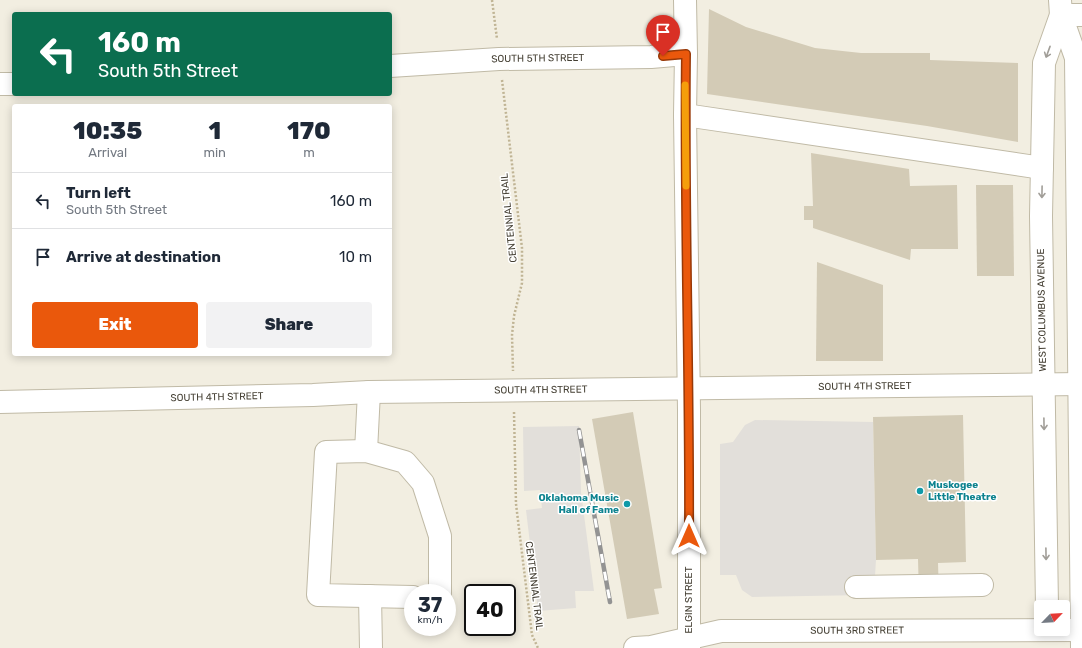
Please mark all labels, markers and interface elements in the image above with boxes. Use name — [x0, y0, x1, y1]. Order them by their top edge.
pin — [646, 15, 680, 56]
icon: arrive — [652, 21, 674, 43]
text: 160 m — [98, 26, 181, 59]
icon: left — [32, 28, 84, 80]
one-way arrow — [1043, 45, 1051, 57]
street label: SOUTH 5TH STREET — [491, 52, 585, 65]
text: South 5th Street — [98, 60, 238, 82]
text: 10:35 — [73, 117, 142, 145]
text: 1 — [208, 117, 221, 145]
text: 170 — [287, 117, 331, 145]
text: Arrival — [88, 145, 127, 160]
text: min — [203, 145, 226, 160]
text: m — [303, 145, 315, 160]
street label: CENTENNIAL TRAIL — [498, 172, 520, 263]
text: Turn left — [66, 184, 131, 202]
one-way arrow — [1038, 185, 1046, 198]
icon: left — [32, 190, 54, 212]
text: 160 m — [330, 192, 372, 210]
text: South 5th Street — [66, 202, 167, 217]
icon: arrive — [32, 246, 54, 268]
text: Arrive at destination — [66, 248, 221, 266]
text: 10 m — [339, 248, 372, 266]
street label: WEST COLUMBUS AVENUE — [1035, 248, 1049, 372]
button: Exit — [32, 302, 198, 348]
button: Share — [206, 302, 372, 348]
street label: SOUTH 4TH STREET — [818, 380, 912, 393]
street label: SOUTH 4TH STREET — [494, 384, 588, 397]
street label: SOUTH 4TH STREET — [170, 390, 264, 404]
one-way arrow — [1040, 417, 1048, 430]
place label: Muskogee Little Theatre — [928, 479, 996, 503]
marker: Muskogee Little Theatre — [915, 486, 925, 496]
place label: Oklahoma Music Hall of Fame — [538, 492, 619, 516]
marker: Oklahoma Music Hall of Fame — [622, 499, 632, 509]
position arrow — [668, 515, 710, 557]
street label: CENTENNIAL TRAIL — [523, 541, 545, 632]
one-way arrow — [1042, 547, 1050, 560]
street label: ELGIN STREET — [683, 566, 695, 633]
speed limit sign: 40 — [464, 584, 516, 636]
text: 37 — [418, 593, 442, 617]
north arrow — [1034, 600, 1070, 636]
map controls — [1034, 600, 1070, 636]
text: km/h — [418, 614, 442, 626]
street label: SOUTH 3RD STREET — [810, 624, 904, 637]

